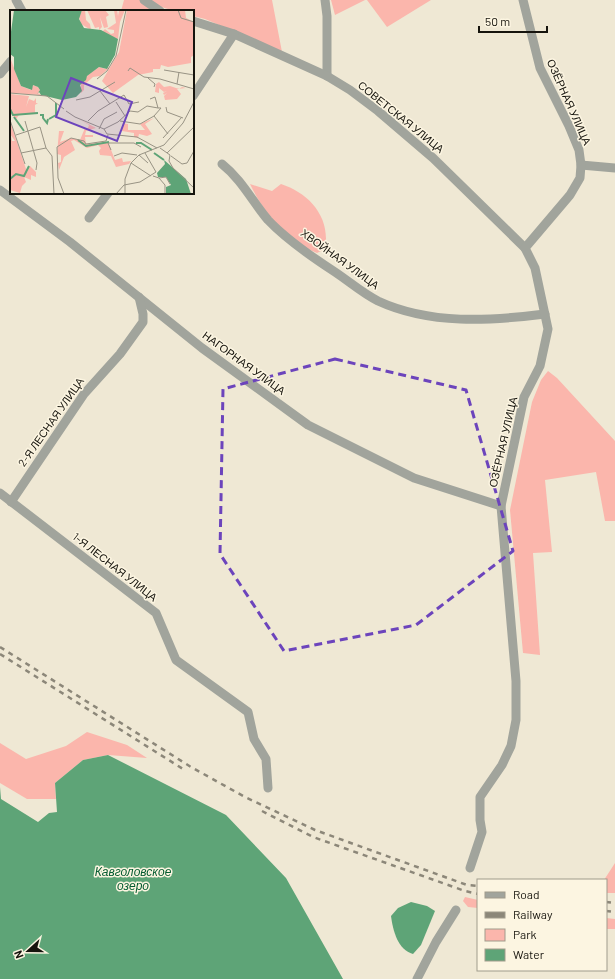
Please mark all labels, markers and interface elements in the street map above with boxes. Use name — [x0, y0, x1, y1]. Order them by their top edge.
scale bar — [479, 8, 547, 34]
inset map — [10, 10, 194, 194]
text: 50 m — [485, 14, 510, 28]
street label: ОЗЁРНАЯ УЛИЦА — [545, 57, 594, 147]
street label: СОВЕТСКАЯ УЛИЦА — [356, 78, 447, 156]
street label: ХВОЙНАЯ УЛИЦА — [299, 226, 382, 292]
street label: НАГОРНАЯ УЛИЦА — [200, 328, 289, 397]
street label: 2-Я ЛЕСНАЯ УЛИЦА — [15, 374, 87, 469]
street label: ОЗЁРНАЯ УЛИЦА — [486, 395, 519, 488]
street label: 1-Я ЛЕСНАЯ УЛИЦА — [71, 530, 161, 604]
water label: Кавголовское озеро — [95, 864, 172, 893]
legend — [477, 879, 607, 971]
text: Road — [513, 887, 540, 901]
text: Railway — [513, 907, 553, 921]
text: Park — [513, 927, 537, 941]
north arrow — [8, 931, 48, 971]
text: Water — [513, 947, 545, 961]
text: N — [11, 949, 26, 961]

